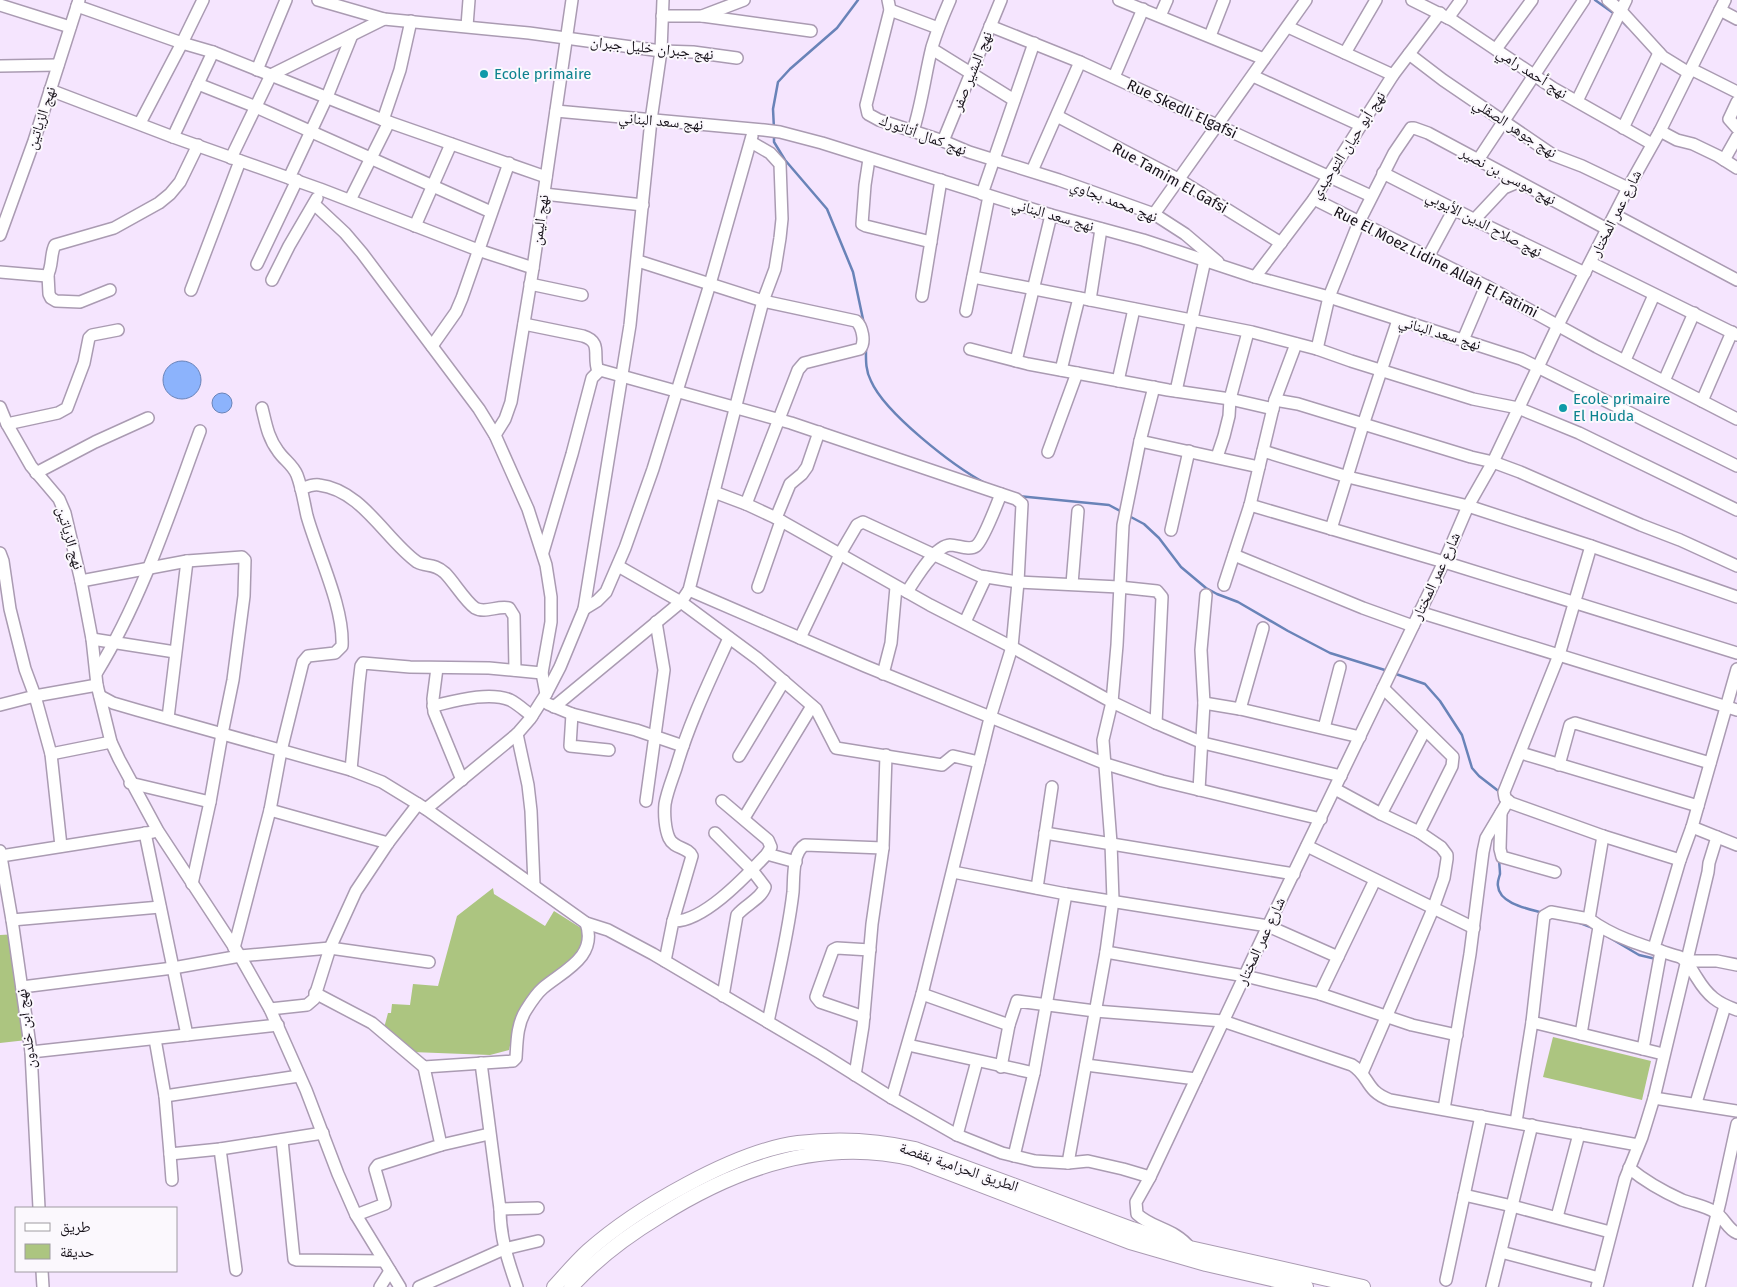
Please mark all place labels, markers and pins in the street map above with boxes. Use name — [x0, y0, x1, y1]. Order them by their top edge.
place label: Ecole primaire — [494, 65, 592, 83]
marker: Ecole primaire — [478, 68, 490, 80]
place label: Ecole primaire El Houda — [1573, 390, 1671, 425]
marker: Ecole primaire El Houda — [1557, 402, 1569, 414]

